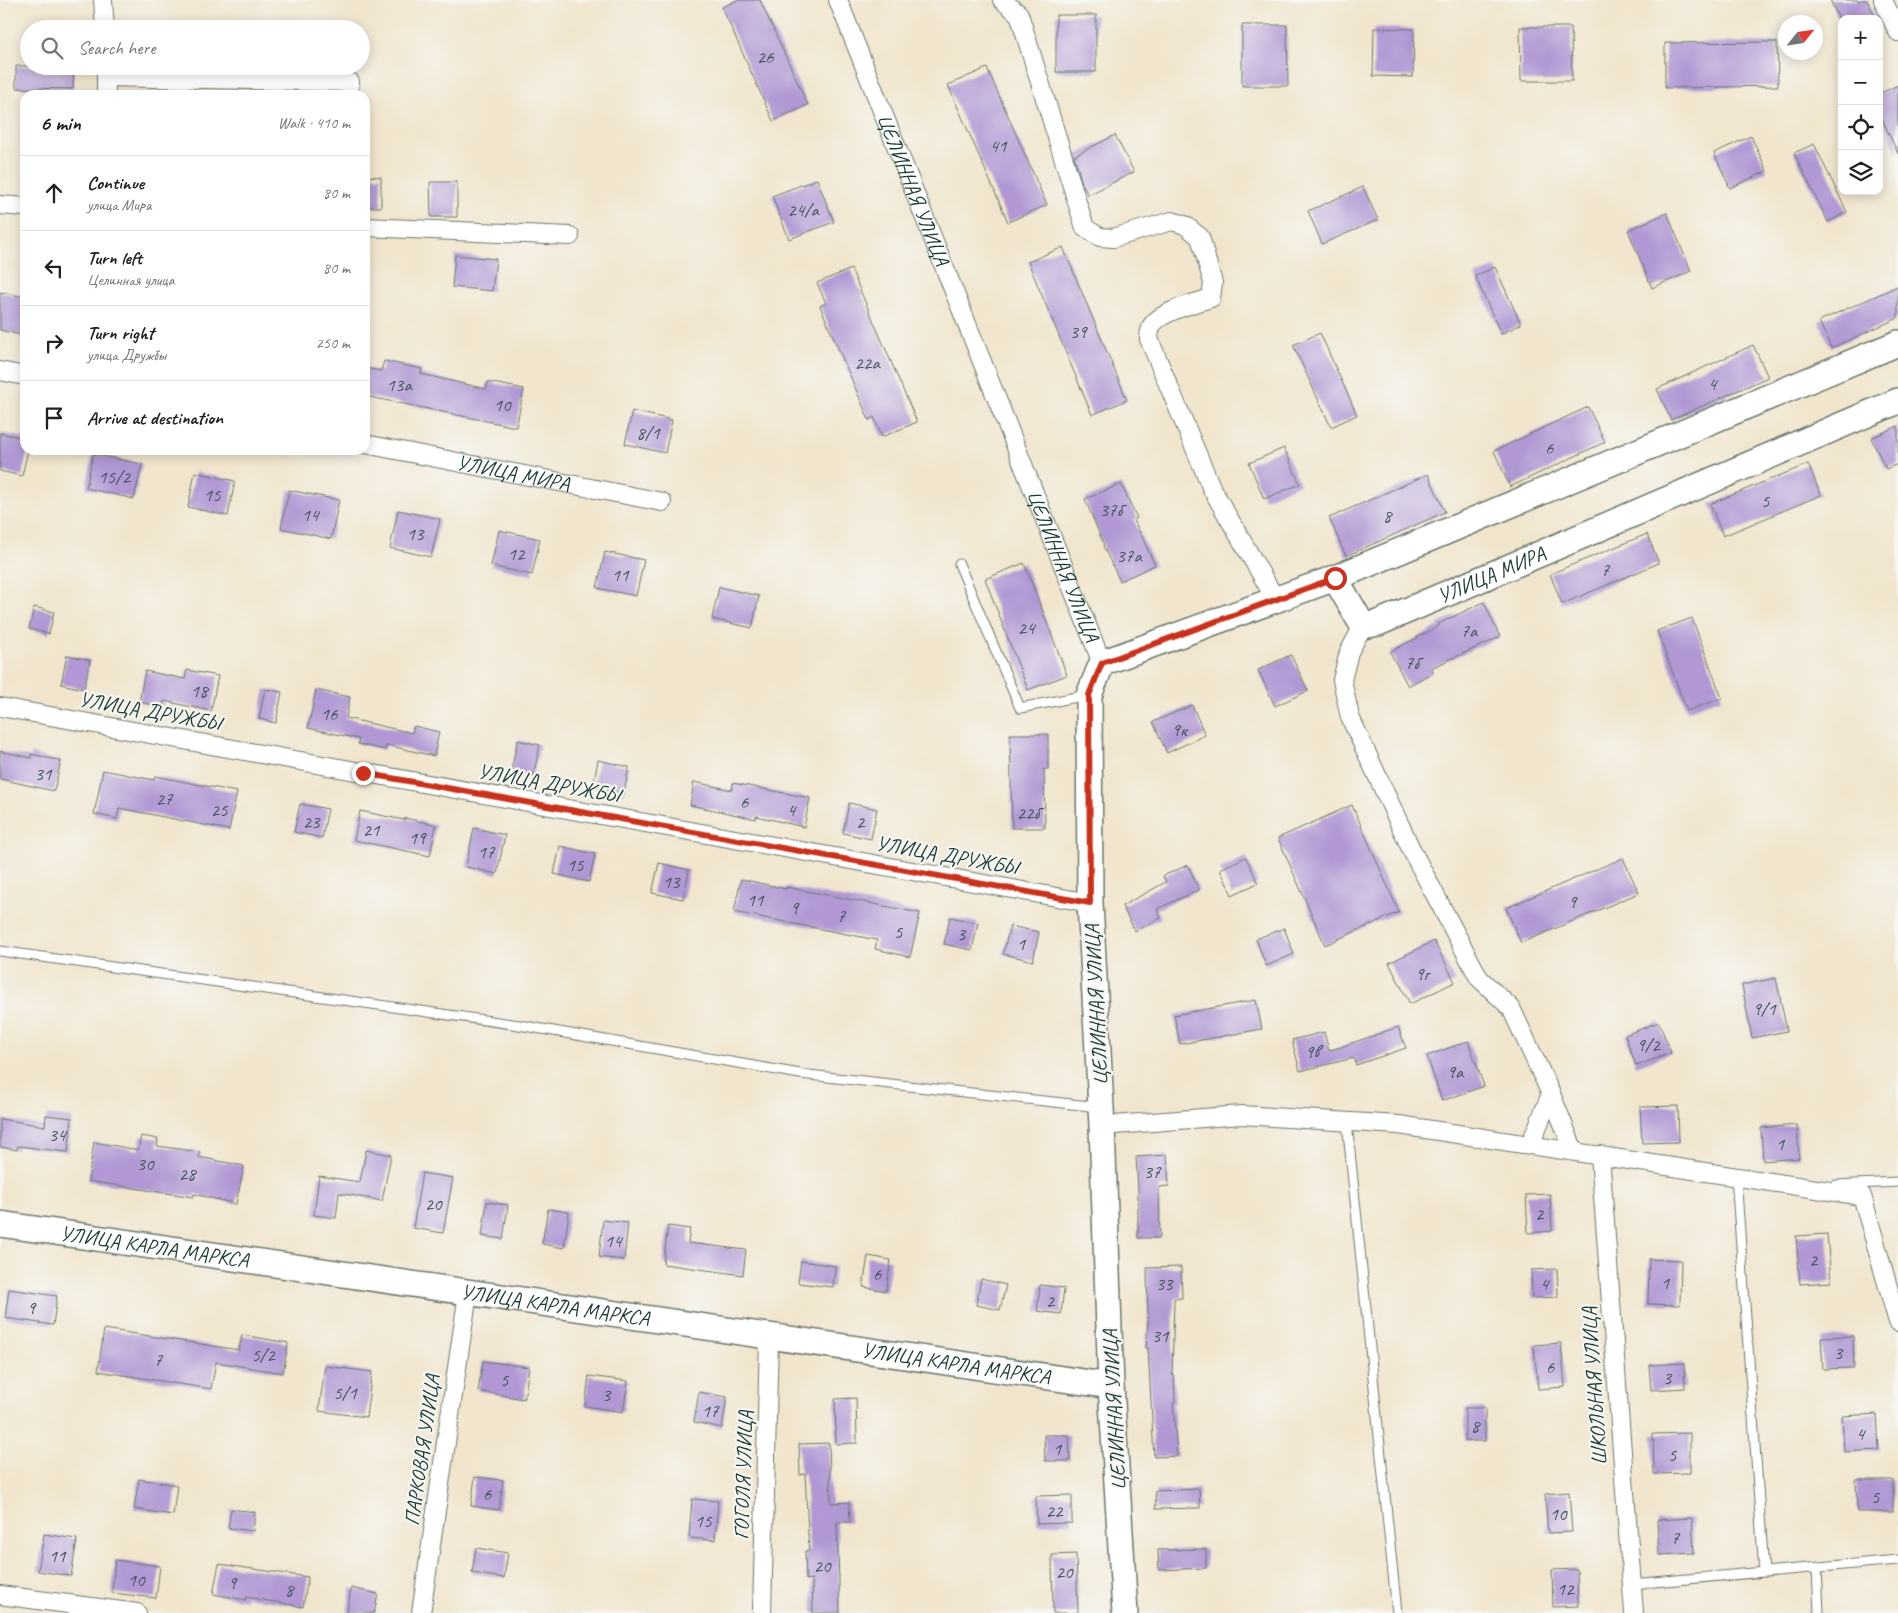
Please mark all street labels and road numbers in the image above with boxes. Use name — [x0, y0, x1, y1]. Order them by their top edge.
street label: ЦЕЛИННАЯ УЛИЦА — [872, 110, 956, 270]
street label: УЛИЦА МИРА — [454, 449, 572, 497]
street label: ЦЕЛИННАЯ УЛИЦА — [1021, 486, 1106, 647]
street label: УЛИЦА МИРА — [1433, 540, 1549, 609]
street label: УЛИЦА ДРУЖБЫ — [77, 686, 227, 737]
street label: УЛИЦА ДРУЖБЫ — [476, 758, 626, 809]
street label: УЛИЦА ДРУЖБЫ — [874, 830, 1024, 881]
street label: ЦЕЛИННАЯ УЛИЦА — [1079, 923, 1113, 1086]
street label: УЛИЦА КАРЛА МАРКСА — [58, 1220, 252, 1273]
street label: УЛИЦА КАРЛА МАРКСА — [459, 1278, 653, 1332]
street label: ШКОЛЬНАЯ УЛИЦА — [1575, 1305, 1613, 1466]
street label: ЦЕЛИННАЯ УЛИЦА — [1097, 1328, 1131, 1491]
street label: УЛИЦА КАРЛА МАРКСА — [860, 1337, 1053, 1390]
street label: ПАРКОВАЯ УЛИЦА — [399, 1371, 446, 1527]
street label: ГОГОЛЯ УЛИЦА — [728, 1409, 758, 1540]

